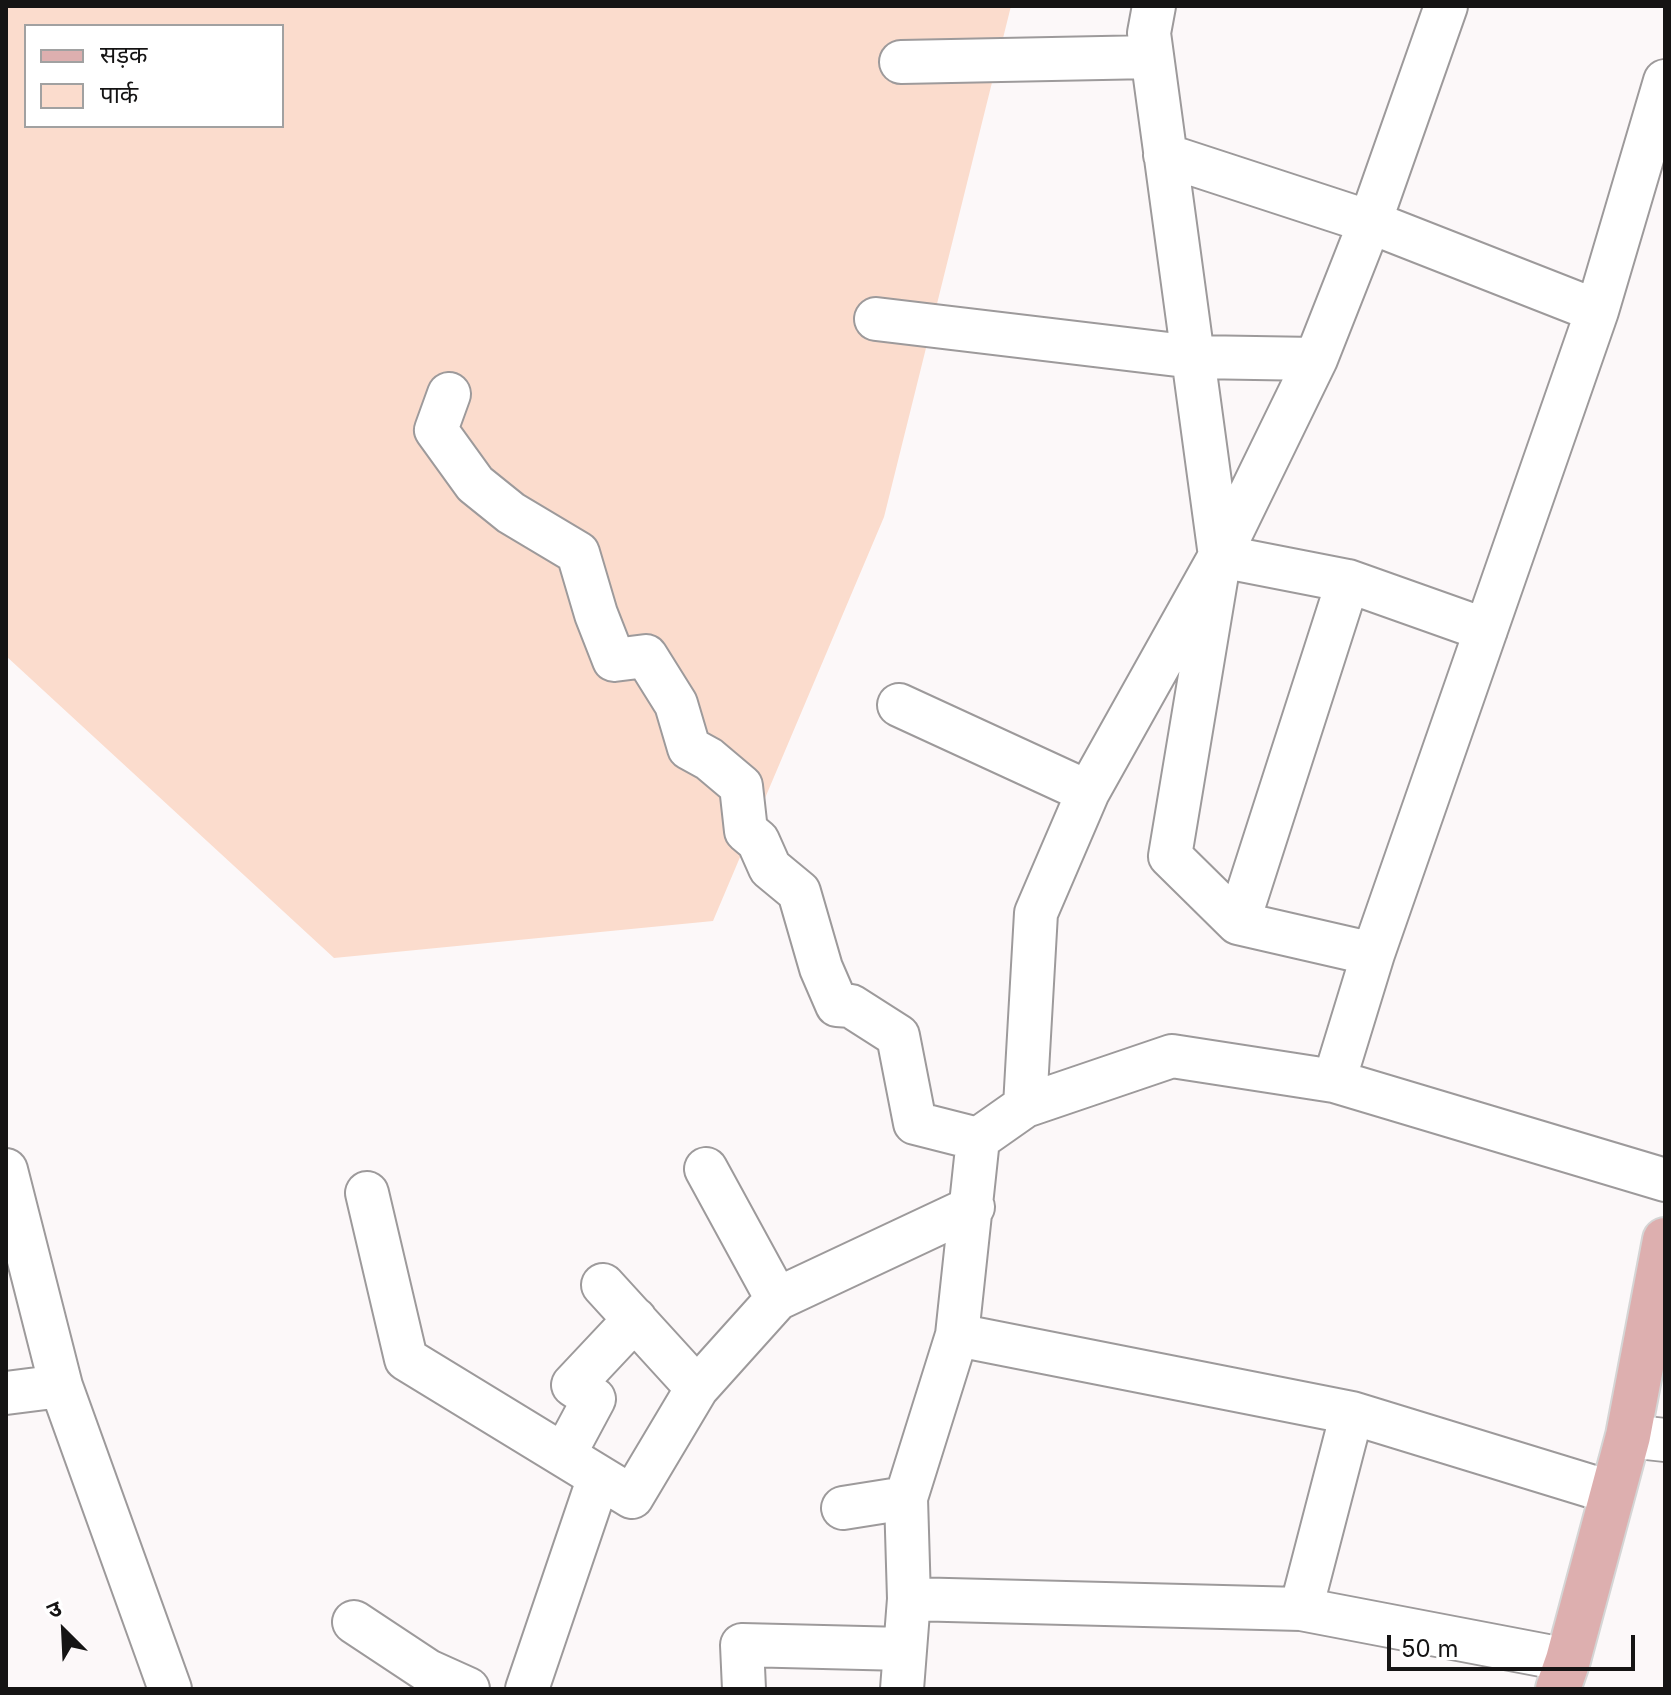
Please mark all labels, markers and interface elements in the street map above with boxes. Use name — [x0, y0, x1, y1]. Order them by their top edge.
legend — [24, 24, 284, 128]
text: सड़क — [100, 40, 148, 69]
text: पार्क — [100, 80, 138, 109]
north arrow — [24, 1591, 104, 1671]
text: उ — [43, 1595, 65, 1624]
scale bar — [1391, 1619, 1639, 1669]
text: 50 m — [1401, 1634, 1459, 1663]

